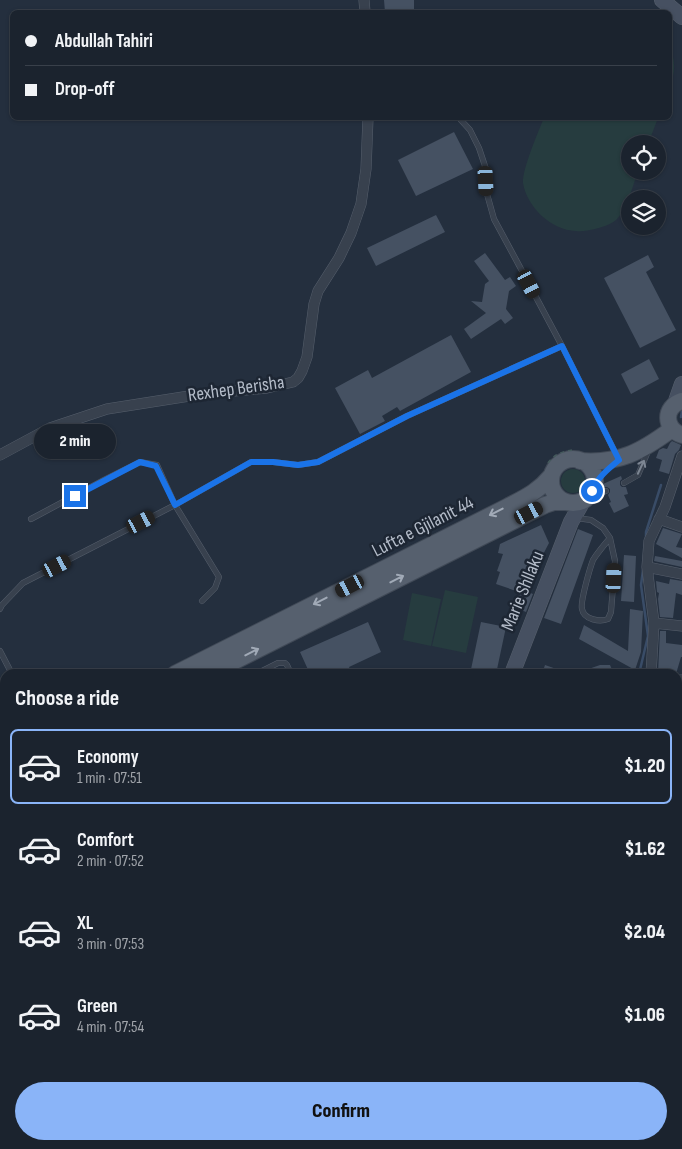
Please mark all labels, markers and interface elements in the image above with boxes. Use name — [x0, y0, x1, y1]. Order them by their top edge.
text: Abdullah Tahiri — [55, 30, 153, 53]
text: Drop-off — [55, 78, 115, 101]
map controls — [621, 135, 666, 235]
button: locate — [621, 135, 666, 180]
car — [477, 166, 494, 196]
button: layers — [621, 190, 666, 235]
car — [515, 267, 542, 301]
street label: Rexhep Berisha — [186, 371, 286, 407]
callout: 2 min — [34, 424, 116, 458]
text: 2 min — [59, 432, 91, 451]
one-way arrow — [637, 460, 647, 475]
route start — [581, 480, 603, 502]
route end — [64, 485, 86, 507]
street label: Lufta e Gjilanit 44 — [368, 492, 478, 562]
car — [512, 500, 545, 526]
one-way arrow — [489, 507, 504, 517]
car — [124, 509, 157, 535]
street label: Marie Shllaku — [497, 548, 549, 634]
car — [40, 553, 73, 579]
car — [605, 563, 622, 593]
car — [333, 573, 366, 599]
one-way arrow — [390, 574, 405, 584]
one-way arrow — [313, 597, 328, 606]
one-way arrow — [244, 647, 259, 656]
text: Choose a ride — [15, 685, 119, 712]
icon: car — [17, 744, 62, 789]
text: Economy — [77, 746, 139, 769]
text: $1.20 — [624, 755, 665, 778]
text: 1 min · 07:51 — [77, 769, 142, 788]
icon: car — [17, 827, 62, 872]
text: Comfort — [77, 829, 134, 852]
text: $1.62 — [625, 838, 665, 861]
text: 2 min · 07:52 — [77, 852, 144, 871]
icon: car — [17, 910, 62, 955]
text: XL — [77, 912, 93, 935]
text: $2.04 — [624, 921, 665, 944]
text: 3 min · 07:53 — [77, 935, 144, 954]
icon: car — [17, 993, 62, 1038]
text: Green — [77, 995, 117, 1018]
text: $1.06 — [624, 1004, 665, 1027]
text: 4 min · 07:54 — [77, 1018, 144, 1037]
button: Confirm — [15, 1082, 667, 1140]

